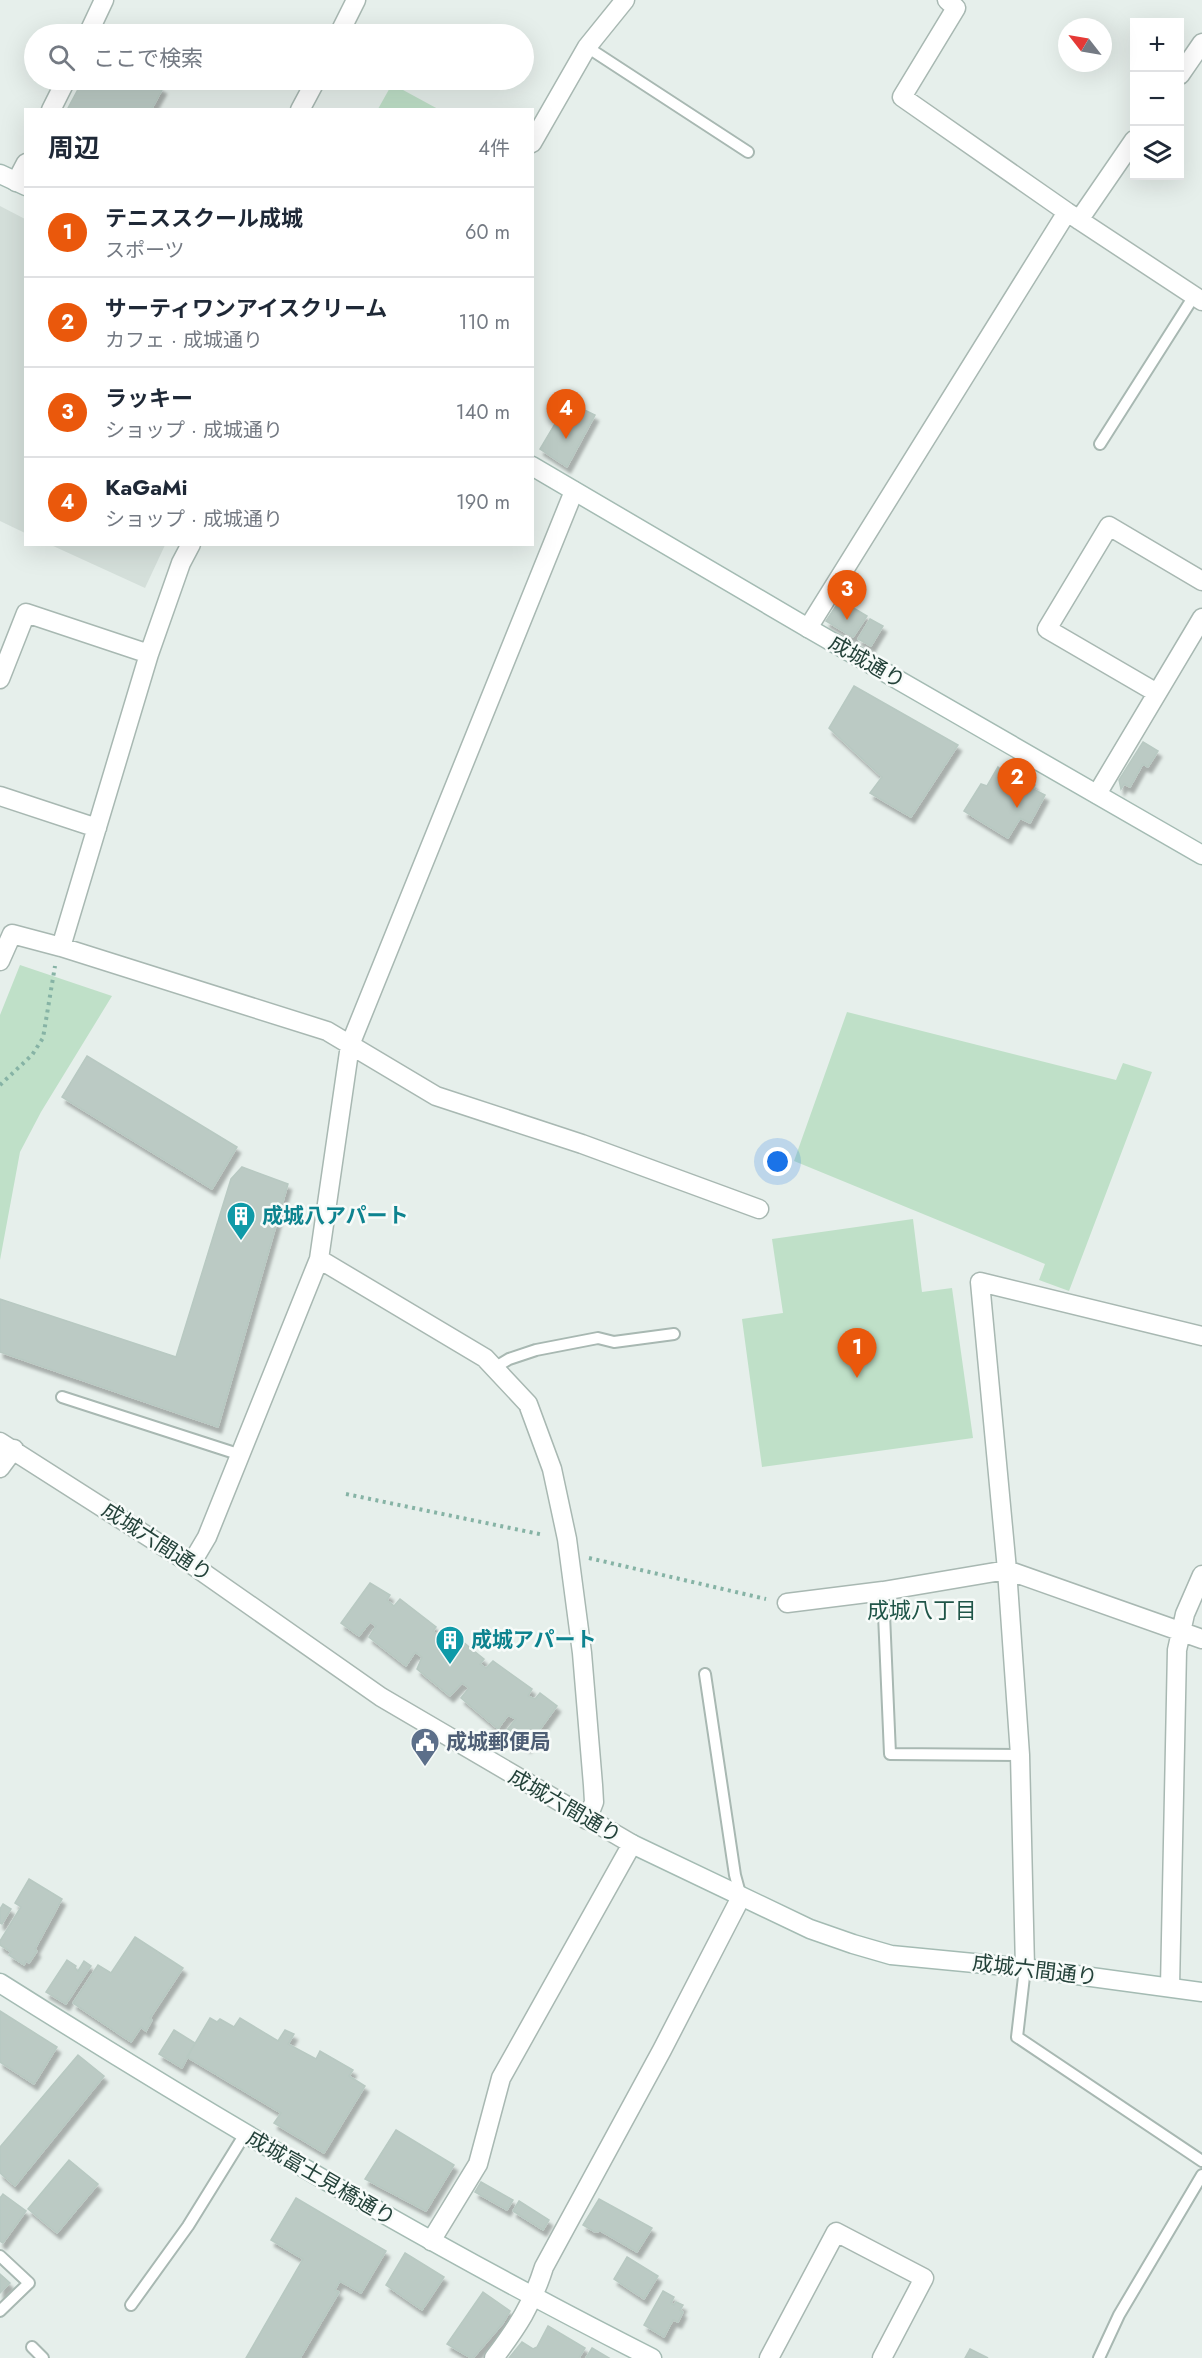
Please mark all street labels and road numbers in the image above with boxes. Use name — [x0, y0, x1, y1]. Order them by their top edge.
street label: 成城通り — [823, 628, 911, 696]
street label: 成城六間通り — [96, 1495, 218, 1589]
street label: 成城六間通り — [503, 1762, 627, 1850]
street label: 成城六間通り — [971, 1947, 1099, 1993]
street label: 成城富士見橋通り — [241, 2123, 401, 2233]

